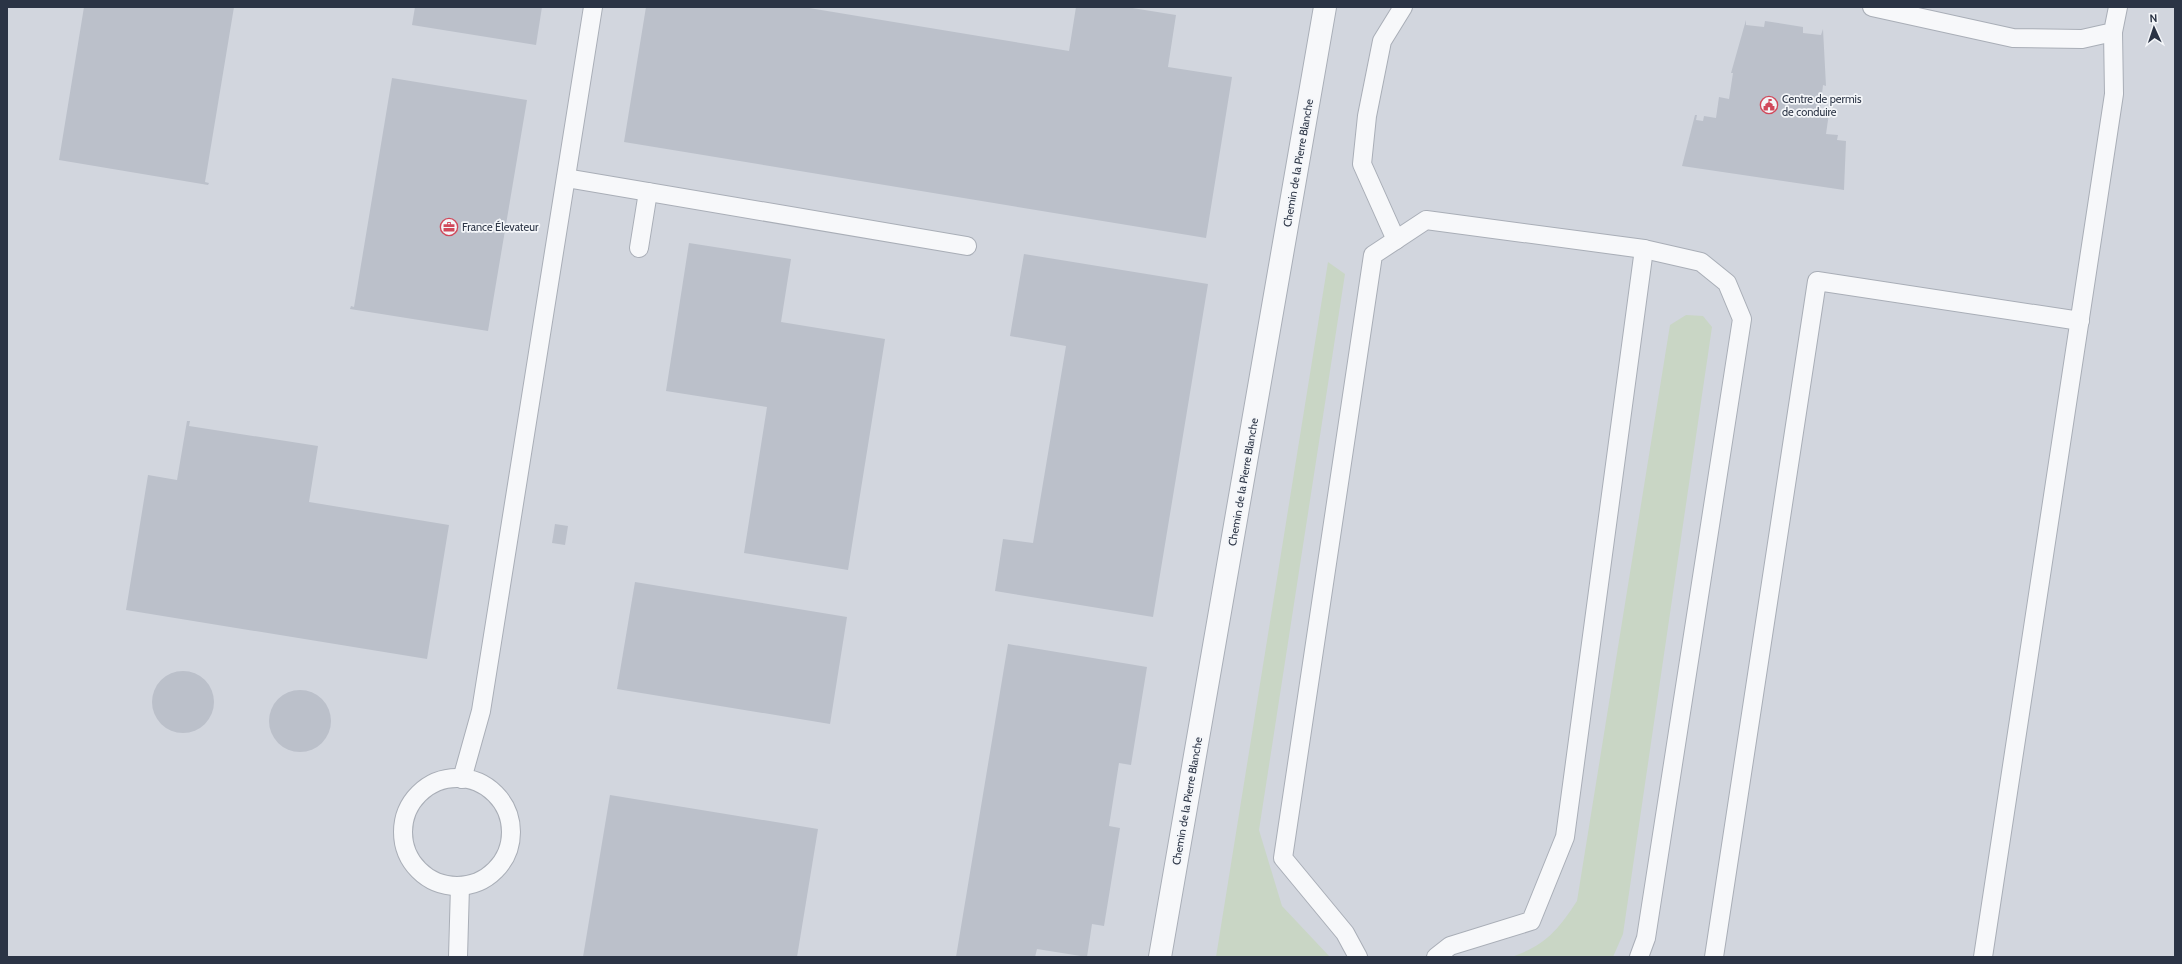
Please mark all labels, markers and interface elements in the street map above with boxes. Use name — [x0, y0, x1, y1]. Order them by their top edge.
north arrow — [2134, 8, 2174, 48]
text: N — [2149, 11, 2158, 25]
place label: Centre de permis de conduire — [1782, 92, 1862, 119]
public building icon: Centre de permis de conduire — [1759, 95, 1779, 115]
street label: Chemin de la Pierre Blanche — [1280, 98, 1316, 228]
office icon: France Élevateur — [439, 217, 459, 237]
place label: France Élevateur — [462, 220, 539, 234]
street label: Chemin de la Pierre Blanche — [1225, 417, 1261, 547]
street label: Chemin de la Pierre Blanche — [1169, 736, 1205, 866]

